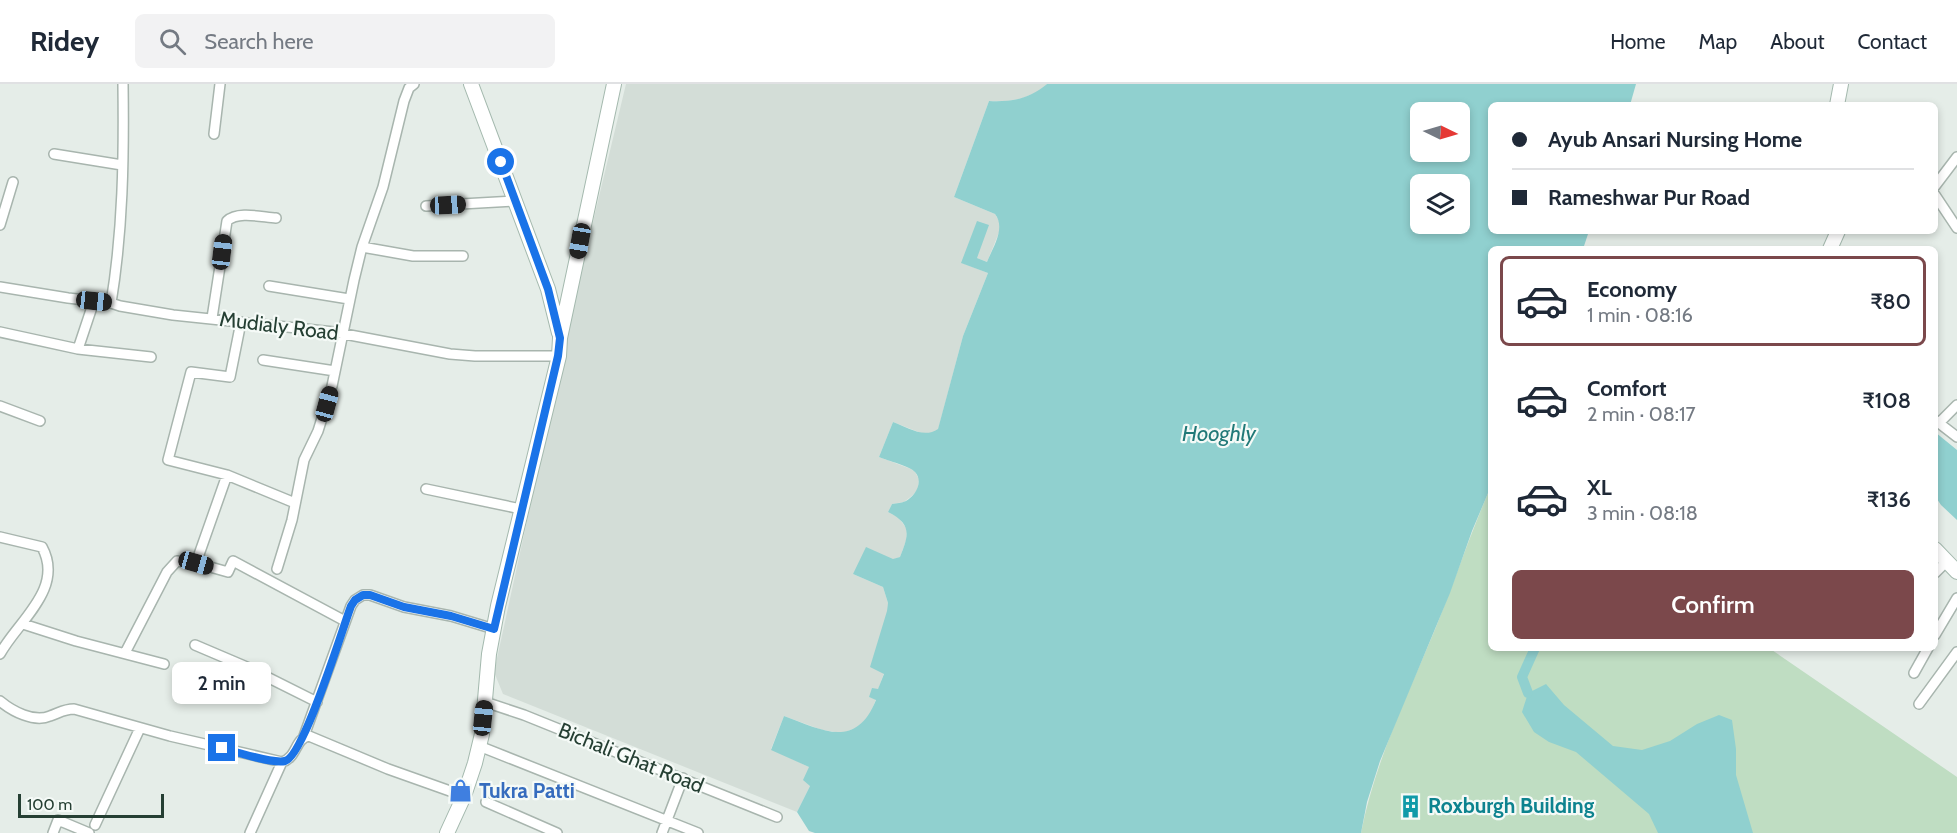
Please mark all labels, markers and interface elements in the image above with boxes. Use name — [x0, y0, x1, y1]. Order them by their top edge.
search box — [135, 14, 555, 68]
text: Ridey — [30, 24, 99, 58]
icon: search — [156, 25, 189, 58]
text: Search here — [204, 28, 314, 55]
text: Home — [1610, 29, 1666, 54]
text: Map — [1699, 29, 1737, 54]
text: About — [1770, 29, 1824, 54]
text: Contact — [1857, 29, 1927, 54]
north arrow — [1410, 102, 1470, 162]
map controls — [1410, 102, 1470, 234]
text: Ayub Ansari Nursing Home — [1548, 126, 1802, 153]
route start — [487, 148, 514, 175]
button: layers — [1410, 174, 1470, 234]
text: Rameshwar Pur Road — [1548, 184, 1750, 211]
car — [430, 195, 466, 215]
car — [568, 222, 592, 260]
car — [211, 233, 233, 271]
icon: car — [1515, 274, 1569, 328]
text: Economy — [1587, 276, 1677, 303]
text: ₹80 — [1870, 288, 1911, 315]
car — [75, 290, 113, 312]
text: 1 min · 08:16 — [1587, 303, 1693, 327]
street label: Mudialy Road — [218, 306, 340, 345]
icon: car — [1515, 373, 1569, 427]
text: Comfort — [1587, 375, 1666, 402]
car — [314, 384, 340, 424]
text: ₹108 — [1863, 387, 1911, 414]
text: 2 min · 08:17 — [1587, 402, 1696, 426]
water label: Hooghly — [1182, 420, 1257, 447]
icon: car — [1515, 472, 1569, 526]
text: XL — [1587, 474, 1612, 501]
text: ₹136 — [1867, 486, 1911, 513]
text: 3 min · 08:18 — [1587, 501, 1698, 525]
car — [176, 549, 216, 577]
button: Confirm — [1512, 570, 1914, 639]
callout: 2 min — [172, 661, 272, 703]
text: 2 min — [197, 671, 246, 695]
car — [472, 699, 494, 737]
street label: Bichali Ghat Road — [555, 717, 708, 798]
route end — [208, 734, 235, 761]
shop icon: Tukra Patti — [448, 778, 474, 804]
place label: Tukra Patti — [479, 778, 575, 803]
scale bar — [18, 791, 164, 818]
building icon: Roxburgh Building — [1397, 793, 1423, 819]
place label: Roxburgh Building — [1428, 793, 1595, 818]
text: 100 m — [27, 795, 72, 814]

